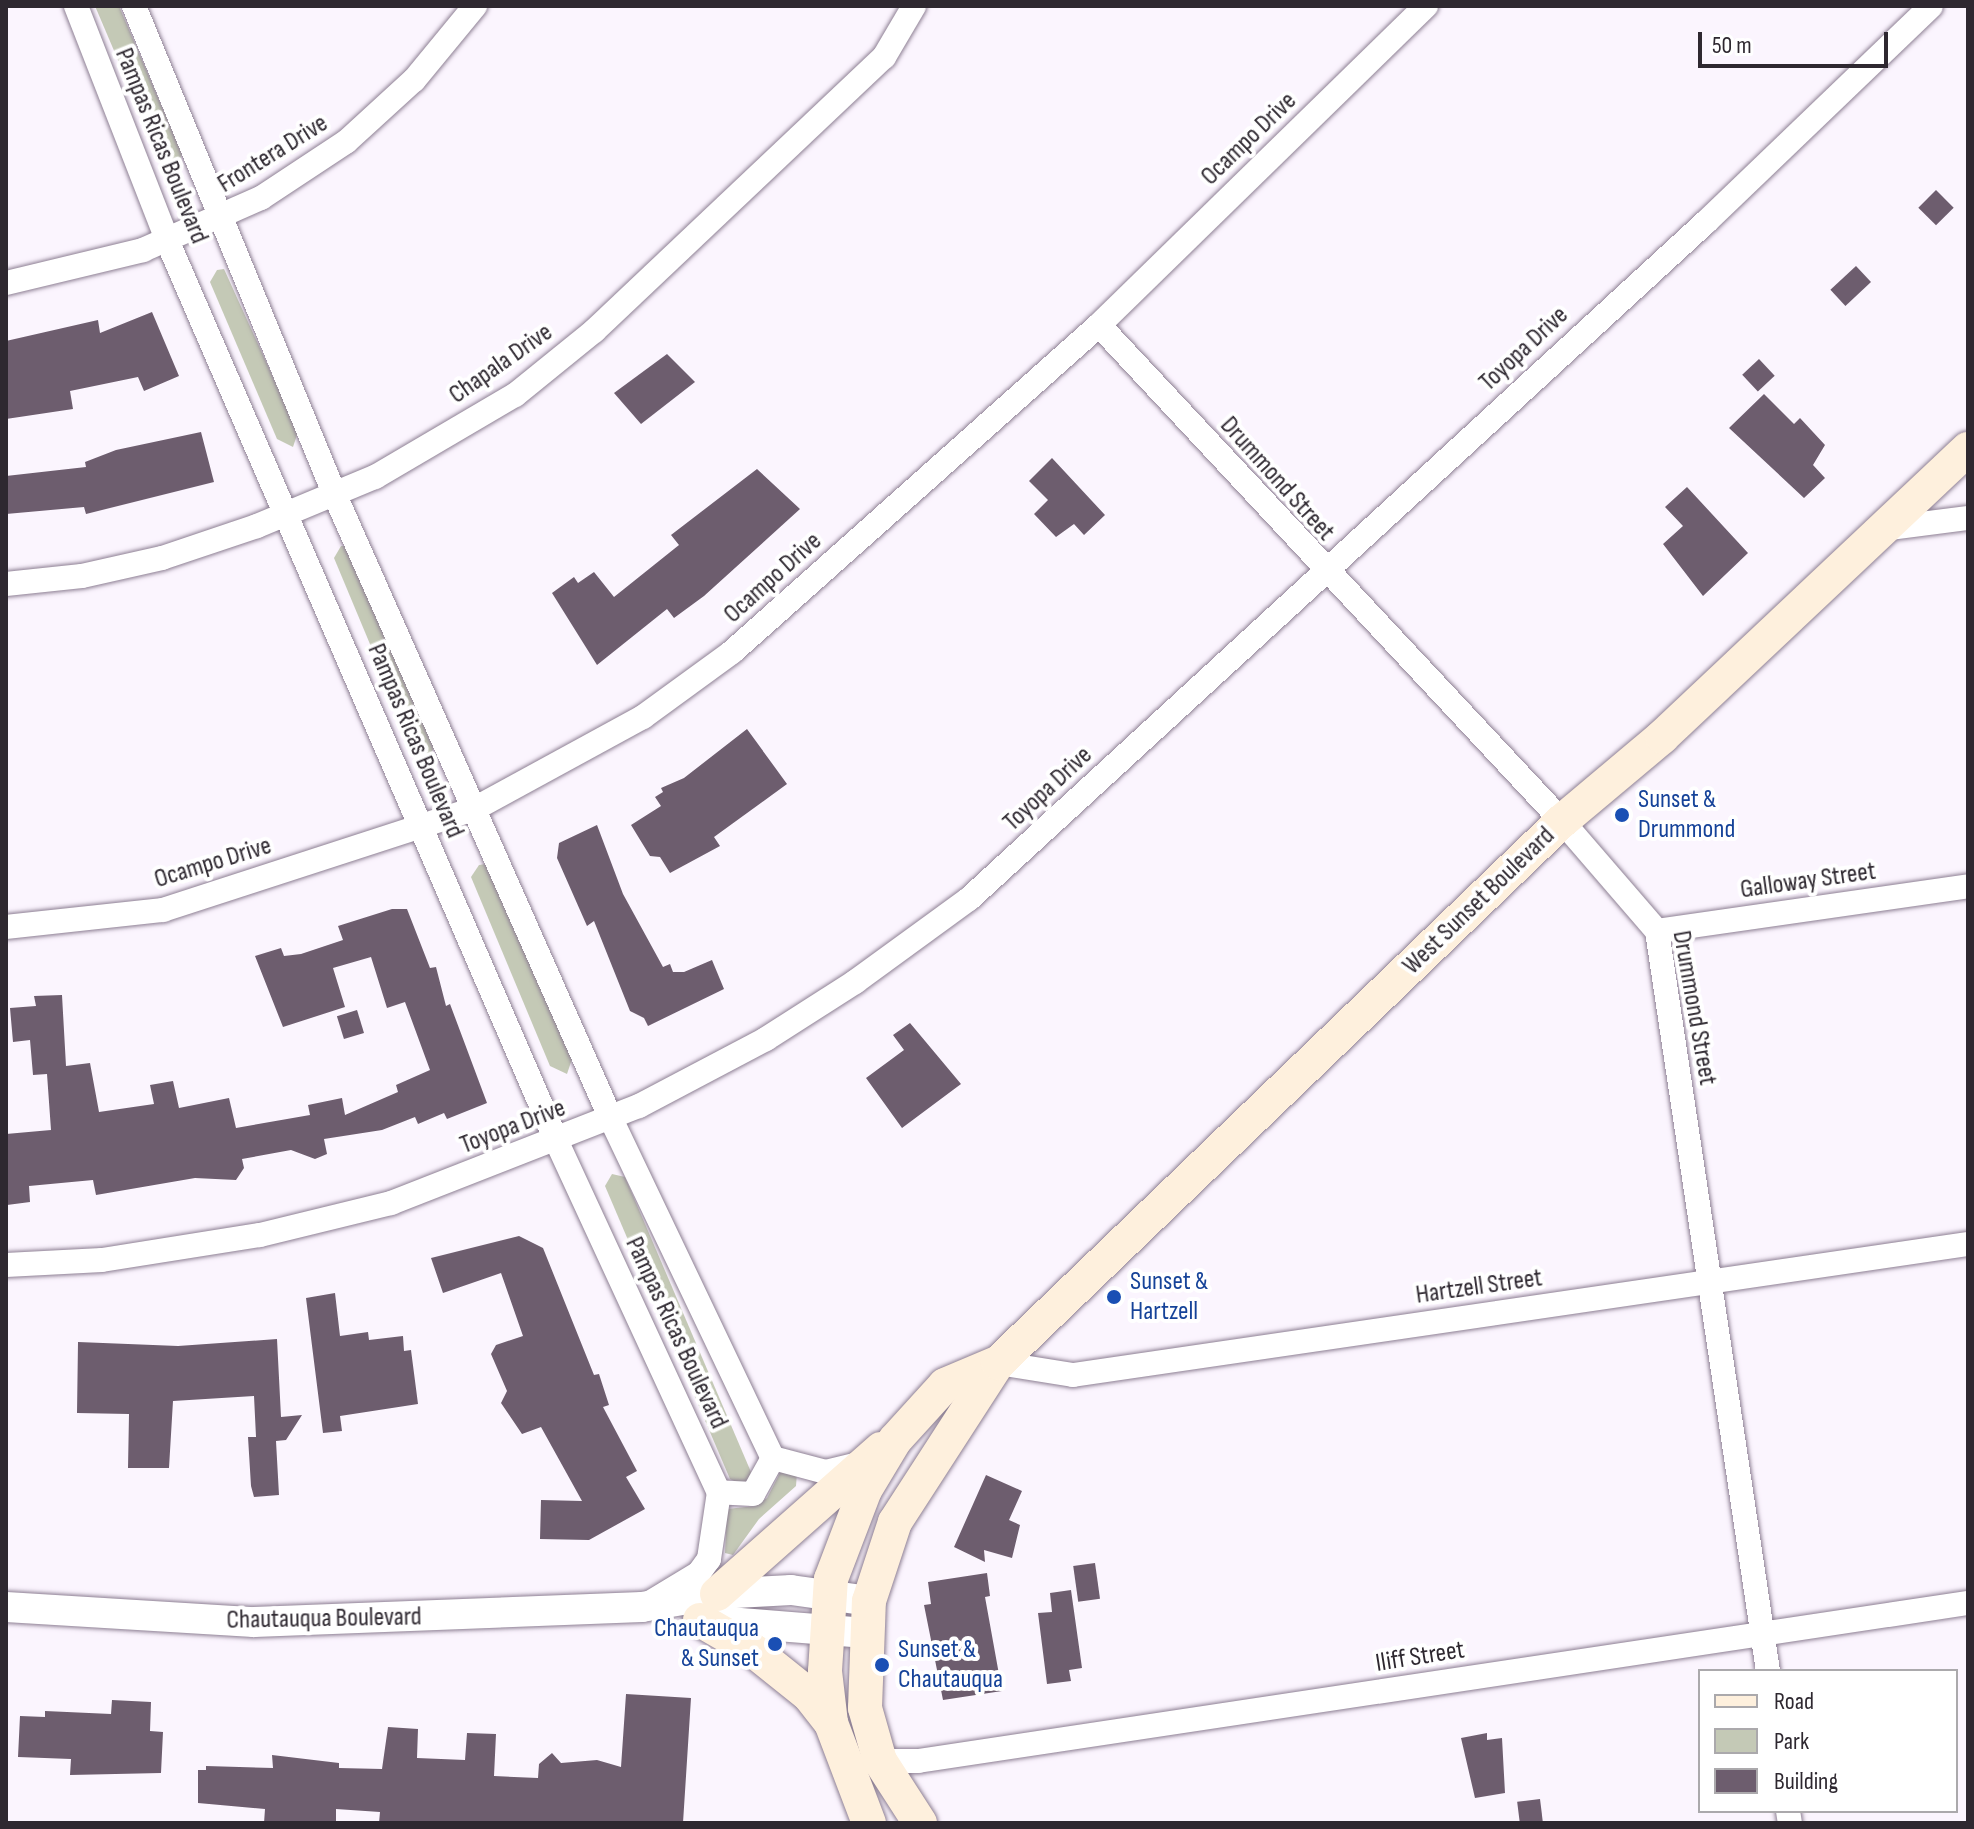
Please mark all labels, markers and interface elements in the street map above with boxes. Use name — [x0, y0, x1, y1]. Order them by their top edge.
scale bar — [1702, 16, 1892, 66]
text: 50 m — [1712, 31, 1752, 60]
street label: Pampas Ricas Boulevard — [108, 44, 214, 248]
street label: Ocampo Drive — [1195, 86, 1303, 192]
street label: Frontera Drive — [212, 108, 334, 200]
street label: Toyopa Drive — [1473, 300, 1575, 398]
street label: Chapala Drive — [443, 317, 559, 411]
street label: Drummond Street — [1213, 410, 1341, 548]
street label: Ocampo Drive — [718, 526, 828, 630]
street label: Pampas Ricas Boulevard — [360, 639, 470, 843]
street label: Toyopa Drive — [997, 740, 1099, 838]
place label: Sunset & Drummond — [1638, 784, 1735, 846]
marker: Sunset & Drummond — [1613, 806, 1631, 824]
street label: West Sunset Boulevard — [1397, 821, 1561, 981]
street label: Ocampo Drive — [151, 830, 275, 896]
street label: Galloway Street — [1738, 856, 1878, 906]
street label: Drummond Street — [1665, 928, 1723, 1088]
street label: Toyopa Drive — [456, 1093, 570, 1161]
street label: Pampas Ricas Boulevard — [618, 1232, 734, 1434]
street label: Hartzell Street — [1414, 1263, 1544, 1311]
place label: Sunset & Hartzell — [1130, 1266, 1208, 1328]
marker: Sunset & Hartzell — [1105, 1288, 1123, 1306]
street label: Chautauqua Boulevard — [226, 1602, 422, 1636]
place label: Chautauqua & Sunset — [654, 1613, 759, 1674]
place label: Sunset & Chautauqua — [898, 1634, 1003, 1696]
marker: Chautauqua & Sunset — [766, 1635, 784, 1653]
street label: Iliff Street — [1373, 1635, 1467, 1679]
marker: Sunset & Chautauqua — [873, 1656, 891, 1674]
legend — [1698, 1669, 1958, 1813]
text: Road — [1774, 1687, 1814, 1716]
text: Park — [1774, 1727, 1809, 1756]
text: Building — [1774, 1767, 1838, 1796]

